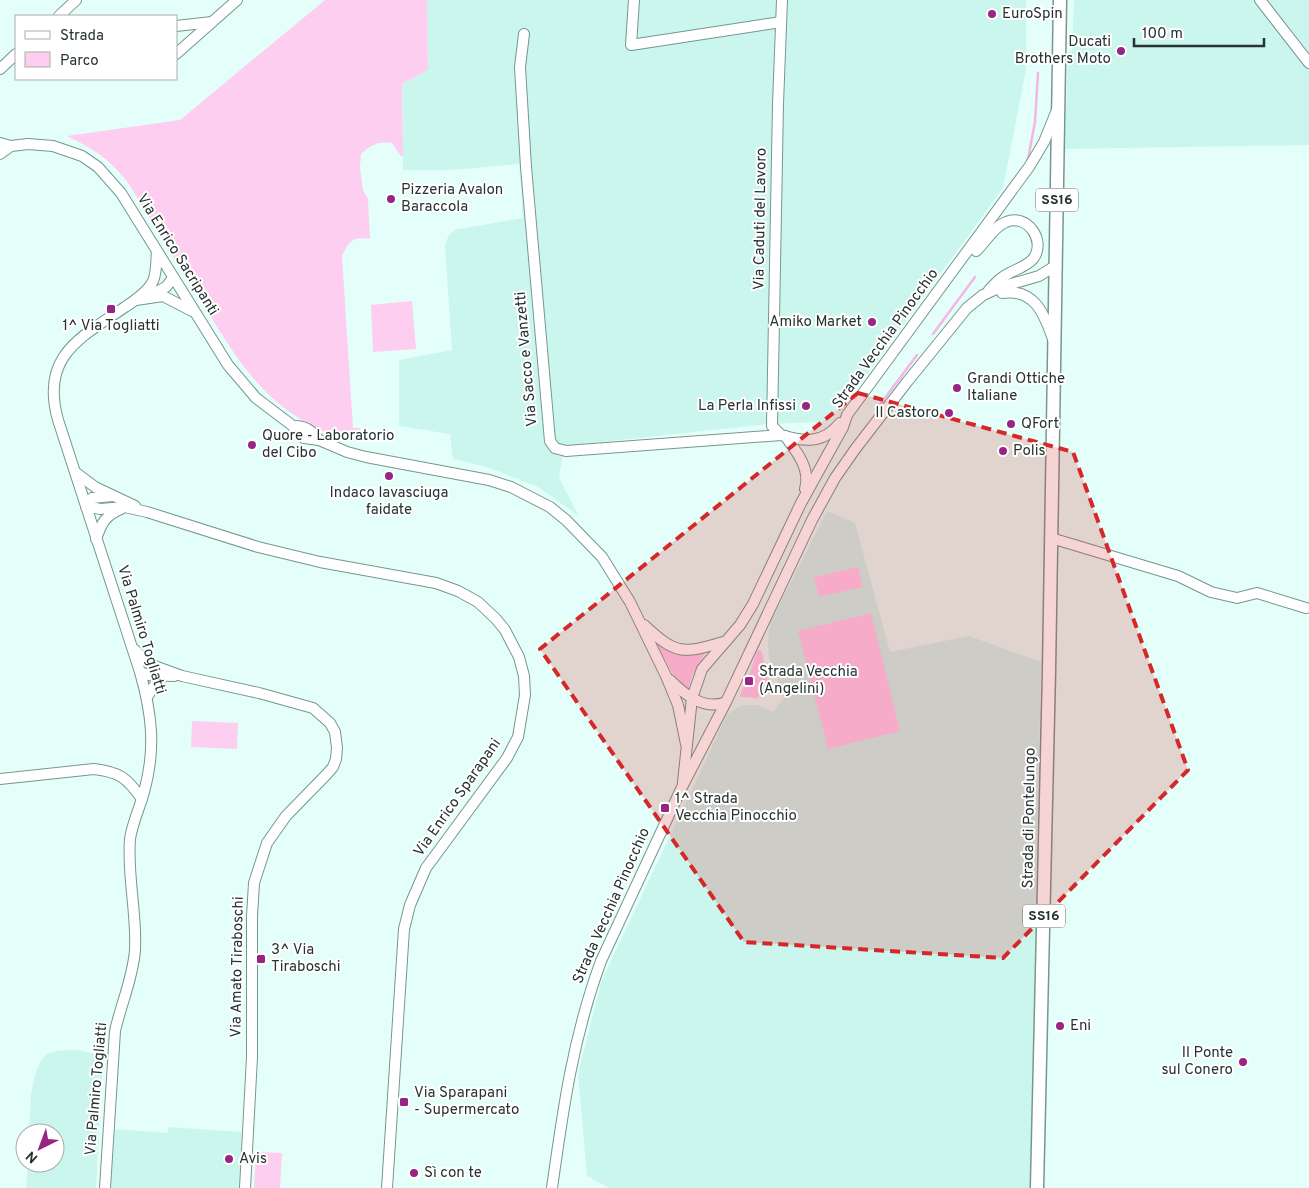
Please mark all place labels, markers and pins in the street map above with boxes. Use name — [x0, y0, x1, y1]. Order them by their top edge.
place label: EuroSpin — [1002, 5, 1063, 24]
marker: EuroSpin — [986, 8, 998, 20]
place label: Ducati Brothers Moto — [1015, 33, 1111, 69]
marker: Ducati Brothers Moto — [1115, 45, 1127, 57]
place label: Pizzeria Avalon Baraccola — [401, 181, 503, 217]
marker: Pizzeria Avalon Baraccola — [385, 193, 397, 205]
marker: 1^ Via Togliatti — [105, 303, 117, 315]
place label: Amiko Market — [769, 313, 862, 332]
marker: Amiko Market — [866, 316, 878, 328]
place label: 1^ Via Togliatti — [62, 317, 160, 336]
place label: Grandi Ottiche Italiane — [967, 370, 1065, 406]
marker: Grandi Ottiche Italiane — [951, 382, 963, 394]
place label: La Perla Infissi — [698, 397, 796, 416]
marker: La Perla Infissi — [800, 400, 812, 412]
place label: Il Castoro — [875, 404, 939, 423]
marker: Il Castoro — [943, 407, 955, 419]
place label: QFort — [1021, 415, 1059, 434]
marker: QFort — [1005, 418, 1017, 430]
place label: Quore - Laboratorio del Cibo — [262, 427, 394, 463]
marker: Quore - Laboratorio del Cibo — [246, 439, 258, 451]
place label: Polis — [1013, 442, 1046, 461]
marker: Polis — [997, 445, 1009, 457]
marker: Indaco lavasciuga faidate — [383, 470, 395, 482]
place label: Indaco lavasciuga faidate — [329, 484, 449, 520]
place label: Strada Vecchia (Angelini) — [759, 663, 858, 699]
marker: Strada Vecchia (Angelini) — [743, 675, 755, 687]
place label: 1^ Strada Vecchia Pinocchio — [675, 790, 797, 826]
marker: 1^ Strada Vecchia Pinocchio — [659, 802, 671, 814]
place label: 3^ Via Tiraboschi — [271, 941, 341, 977]
marker: 3^ Via Tiraboschi — [255, 953, 267, 965]
place label: Eni — [1070, 1017, 1091, 1036]
marker: Eni — [1054, 1020, 1066, 1032]
place label: Il Ponte sul Conero — [1161, 1044, 1233, 1080]
marker: Il Ponte sul Conero — [1237, 1056, 1249, 1068]
place label: Via Sparapani - Supermercato — [414, 1084, 519, 1120]
marker: Via Sparapani - Supermercato — [398, 1096, 410, 1108]
place label: Avis — [239, 1150, 267, 1169]
marker: Avis — [223, 1153, 235, 1165]
place label: Sì con te — [424, 1164, 482, 1183]
marker: Sì con te — [408, 1167, 420, 1179]

